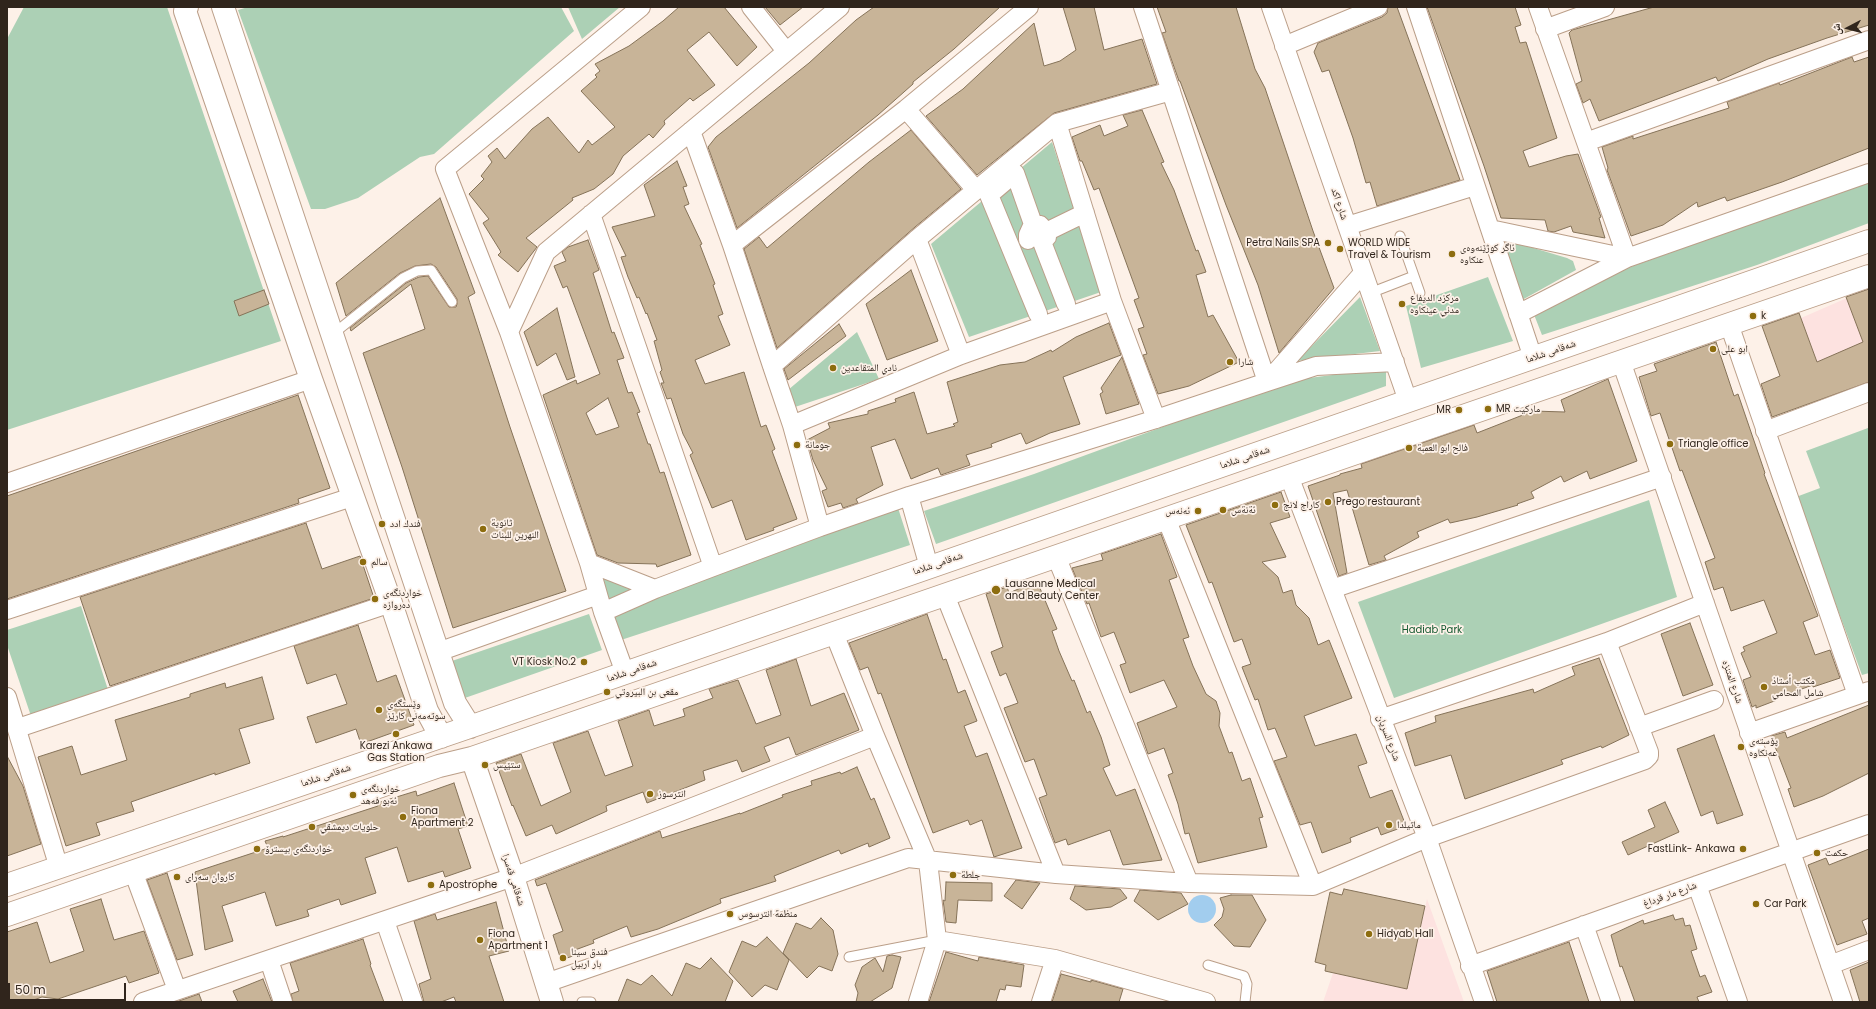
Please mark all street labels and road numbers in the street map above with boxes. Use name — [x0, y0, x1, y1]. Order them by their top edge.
street label: شارع اكد — [1328, 186, 1350, 222]
street label: شەقامی شلاما — [1525, 338, 1577, 366]
street label: شەقامی شلاما — [1219, 444, 1271, 472]
street label: شەقامی شلاما — [912, 550, 964, 578]
street label: شەقامی شلاما — [606, 657, 658, 685]
street label: شارع المتنزه — [1719, 659, 1745, 705]
street label: شارع السريان — [1374, 713, 1402, 763]
street label: شەقامی شلاما — [300, 762, 352, 790]
street label: شەقامی قەسرا — [499, 853, 527, 907]
street label: شارع مار قرداغ — [1642, 880, 1698, 910]

